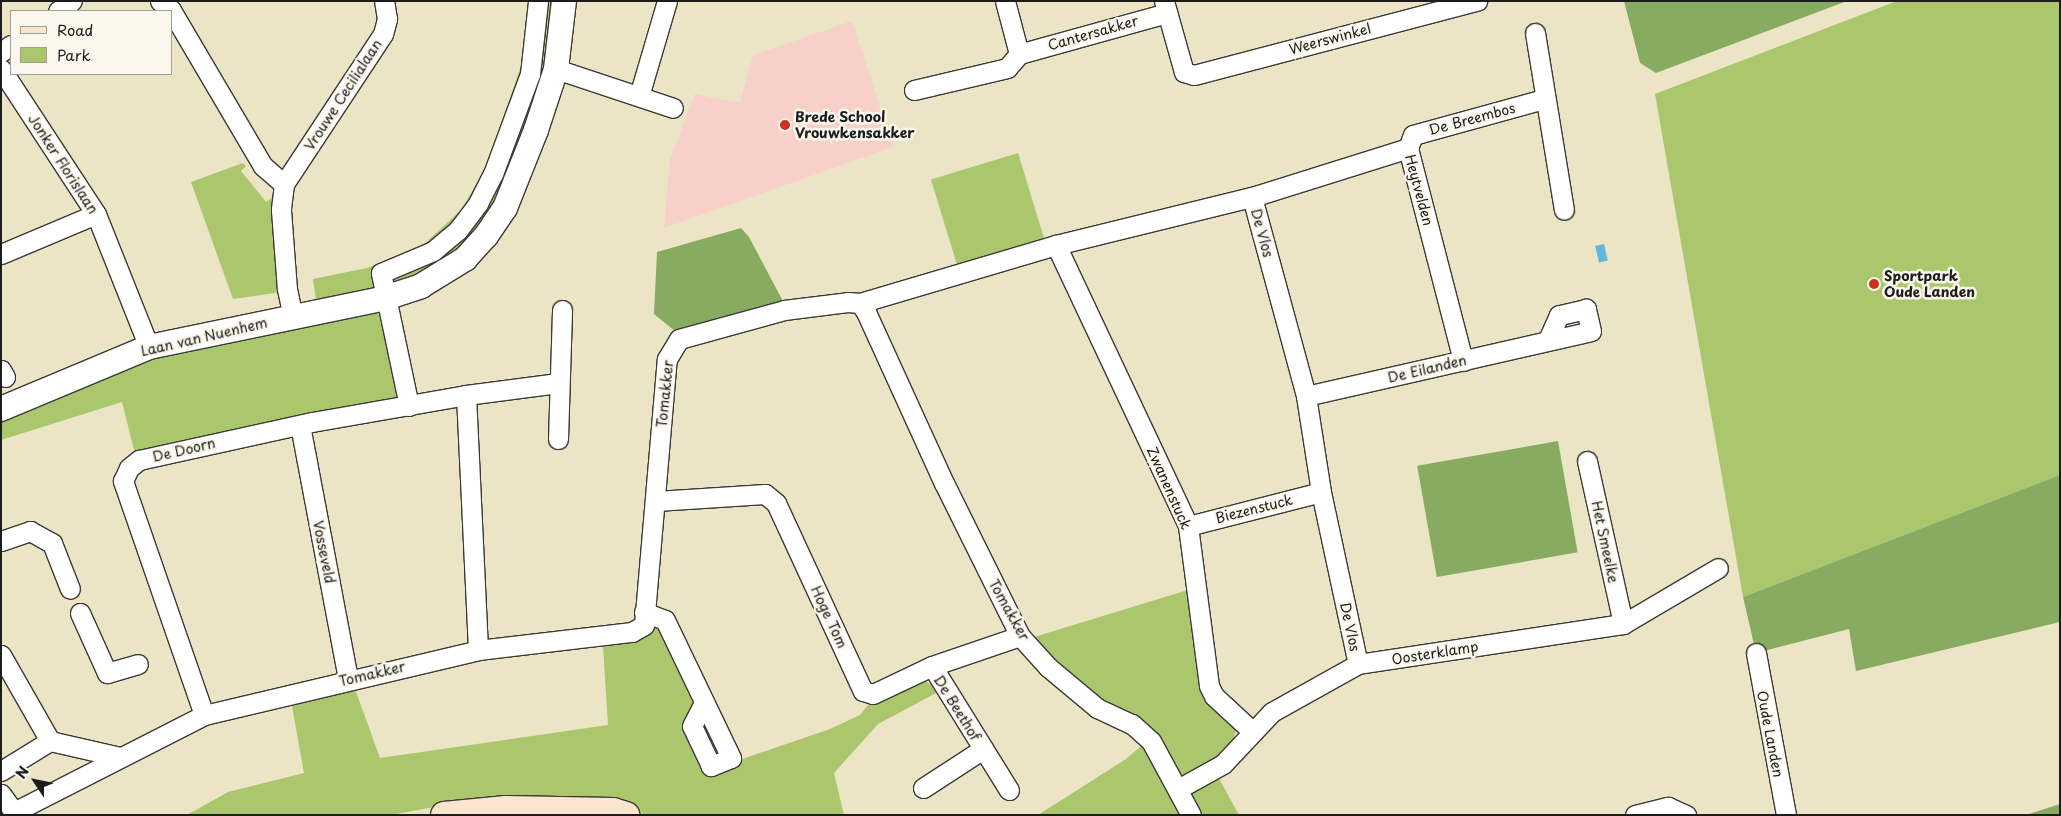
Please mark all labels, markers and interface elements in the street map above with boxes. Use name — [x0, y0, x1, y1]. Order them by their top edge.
legend — [10, 10, 172, 75]
street label: Cantersakker — [1046, 12, 1140, 54]
text: Road — [57, 18, 93, 41]
street label: Weerswinkel — [1287, 20, 1373, 58]
street label: Vrouwe Cecilialaan — [301, 37, 385, 153]
text: Park — [57, 43, 91, 66]
street label: De Breembos — [1427, 99, 1517, 139]
place label: Brede School Vrouwkensakker — [795, 109, 915, 142]
street label: Jonker Florislaan — [24, 111, 102, 217]
marker: Brede School Vrouwkensakker — [779, 119, 791, 131]
street label: Heytvelden — [1401, 153, 1437, 227]
street label: De Vlos — [1247, 206, 1277, 260]
place label: Sportpark Oude Landen — [1884, 268, 1975, 300]
marker: Sportpark Oude Landen — [1868, 278, 1880, 290]
street label: Laan van Nuenhem — [139, 314, 269, 360]
street label: De Eilanden — [1386, 352, 1468, 386]
street label: Tomakker — [653, 359, 677, 429]
street label: De Doorn — [151, 435, 217, 465]
street label: Zwanenstuck — [1143, 444, 1195, 532]
street label: Biezenstuck — [1214, 491, 1294, 527]
street label: Het Smeelke — [1588, 499, 1622, 585]
street label: Vosseveld — [310, 519, 338, 585]
street label: Tomakker — [985, 576, 1033, 644]
street label: Hoge Tom — [807, 583, 851, 651]
street label: De Vlos — [1337, 601, 1363, 653]
street label: Oosterklamp — [1390, 638, 1480, 668]
street label: Tomakker — [337, 658, 407, 690]
street label: De Beethof — [930, 672, 984, 744]
street label: Oude Landen — [1753, 689, 1787, 779]
north arrow — [10, 756, 60, 806]
text: N — [10, 762, 34, 783]

